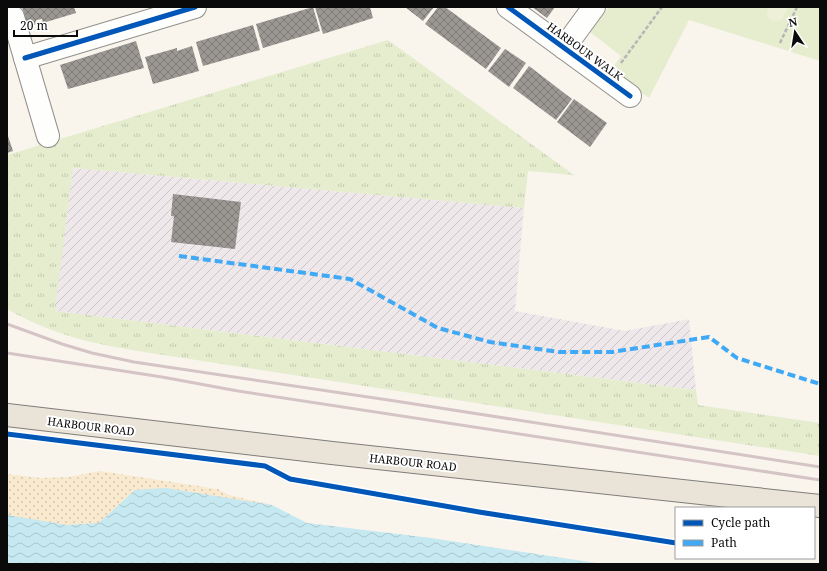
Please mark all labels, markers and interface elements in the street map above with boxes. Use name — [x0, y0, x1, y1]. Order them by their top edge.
scale bar — [14, 12, 77, 38]
north arrow — [775, 12, 815, 52]
text: N — [787, 13, 799, 30]
text: 20 m — [20, 17, 48, 34]
street label: HARBOUR WALK — [544, 18, 626, 84]
street label: HARBOUR ROAD — [47, 413, 135, 439]
street label: HARBOUR ROAD — [369, 450, 457, 474]
legend — [675, 507, 815, 559]
text: Cycle path — [711, 514, 771, 531]
text: Path — [711, 534, 737, 551]

